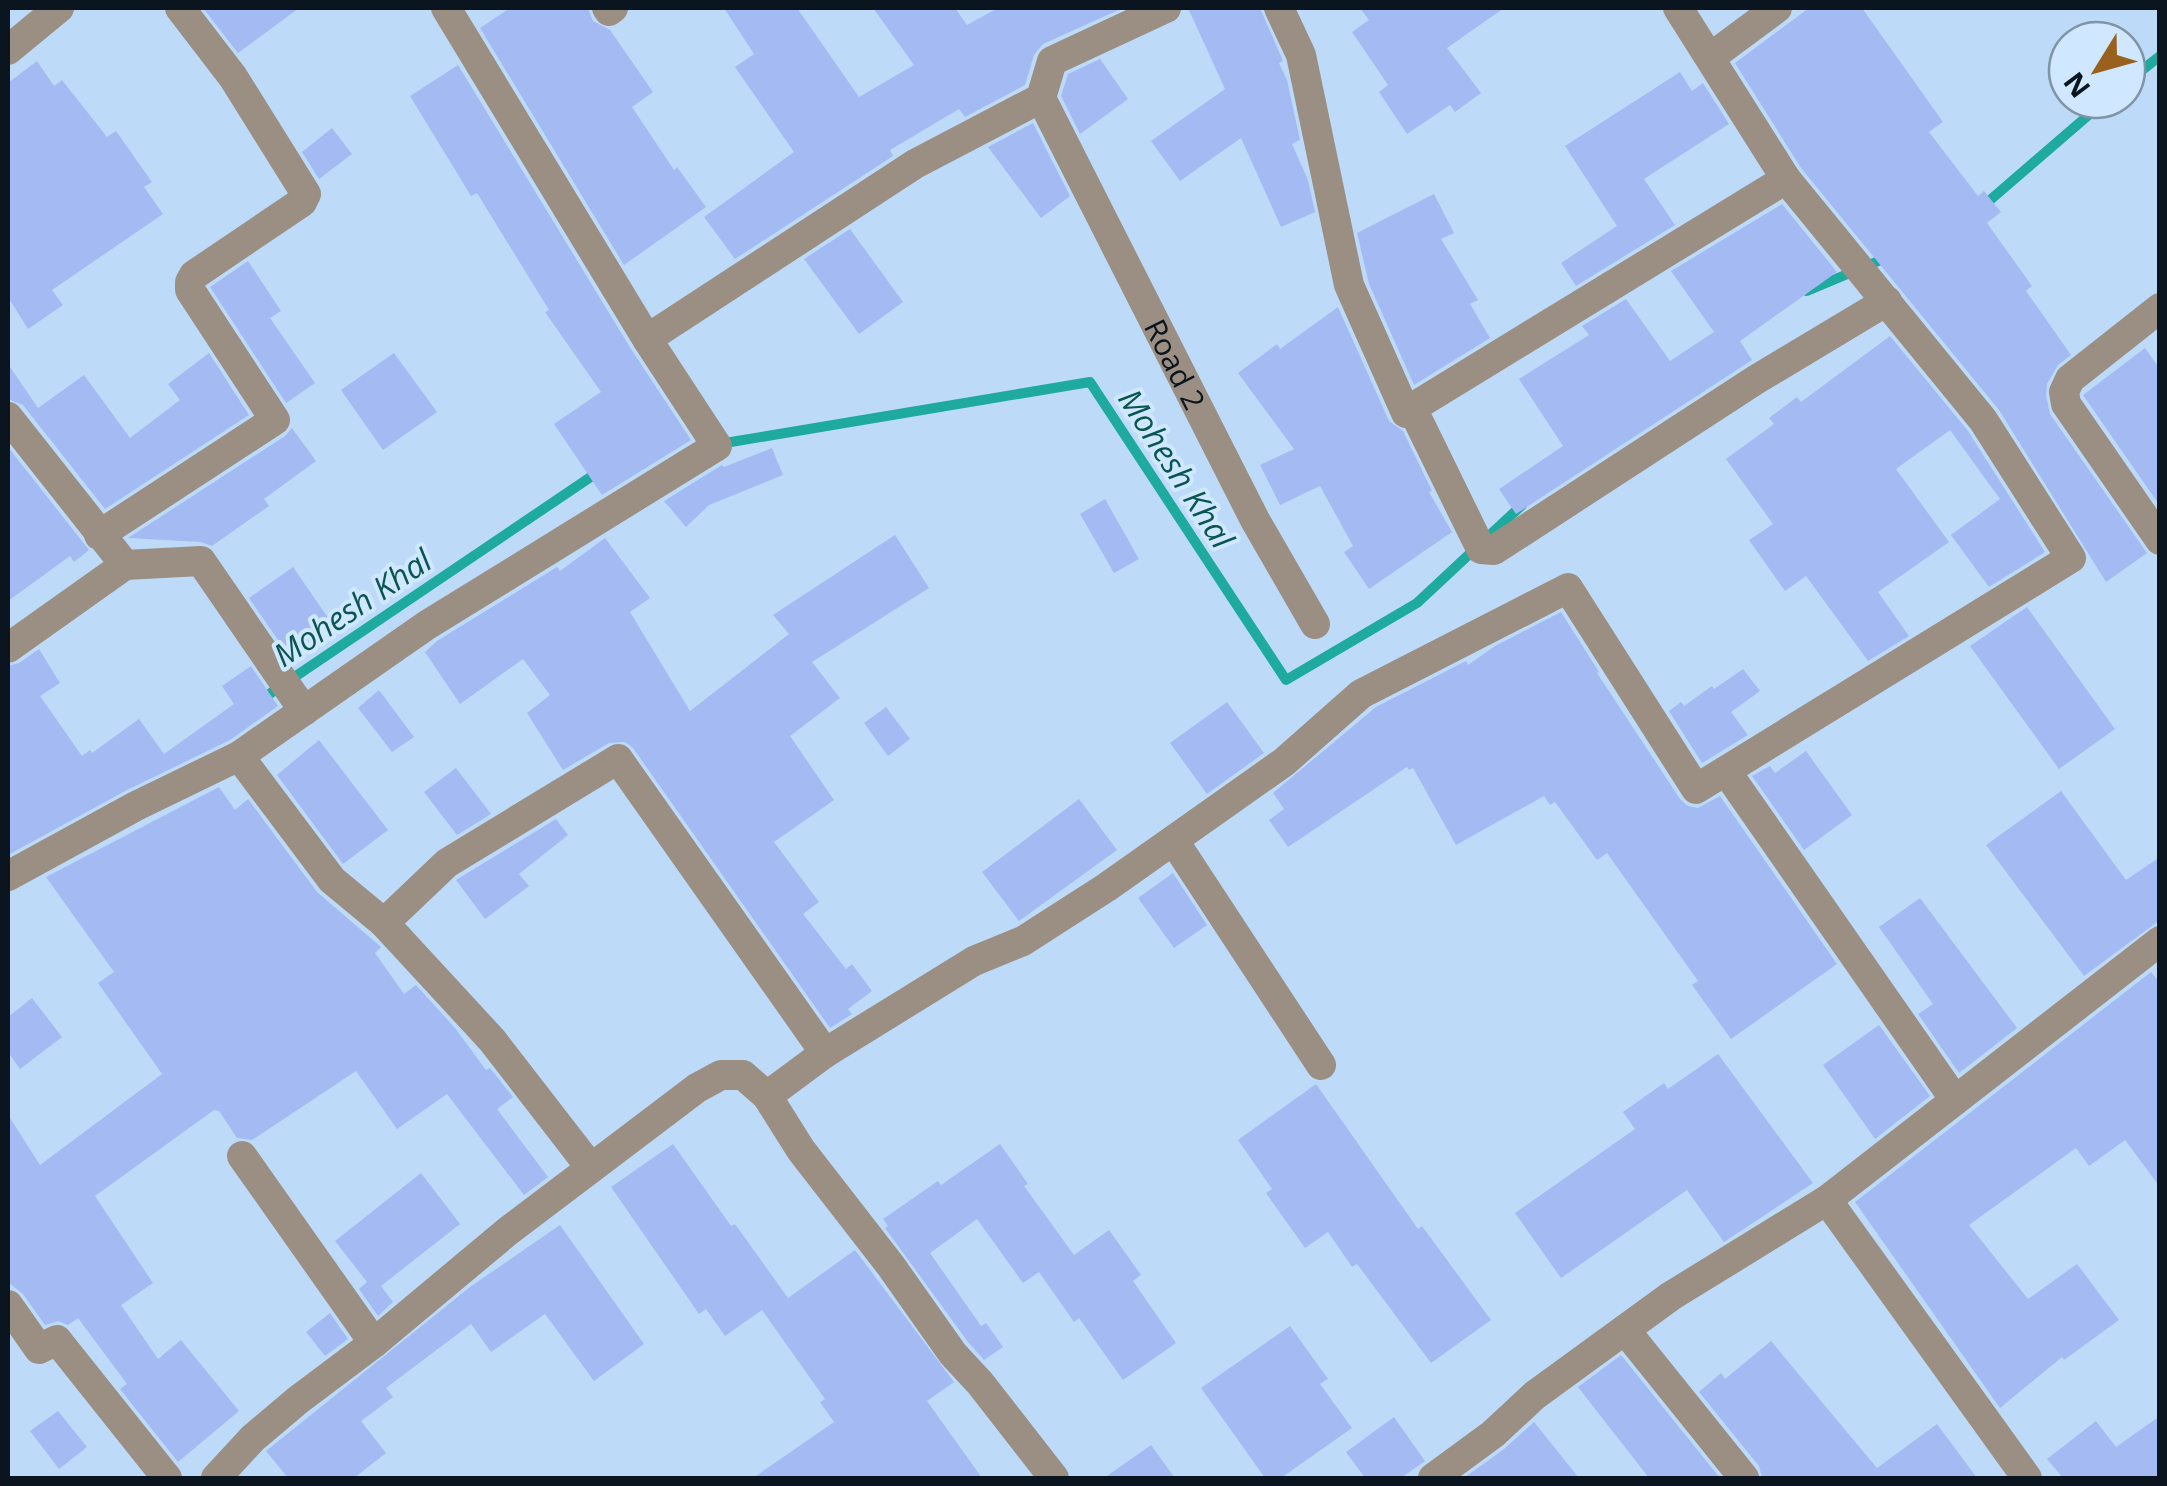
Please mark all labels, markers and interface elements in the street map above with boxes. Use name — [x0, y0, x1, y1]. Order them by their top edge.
north arrow — [2047, 20, 2147, 120]
text: N — [2054, 65, 2098, 106]
street label: Road 2 — [1136, 311, 1216, 416]
water label: Mohesh Khal — [1109, 380, 1245, 557]
water label: Mohesh Khal — [264, 538, 440, 676]

